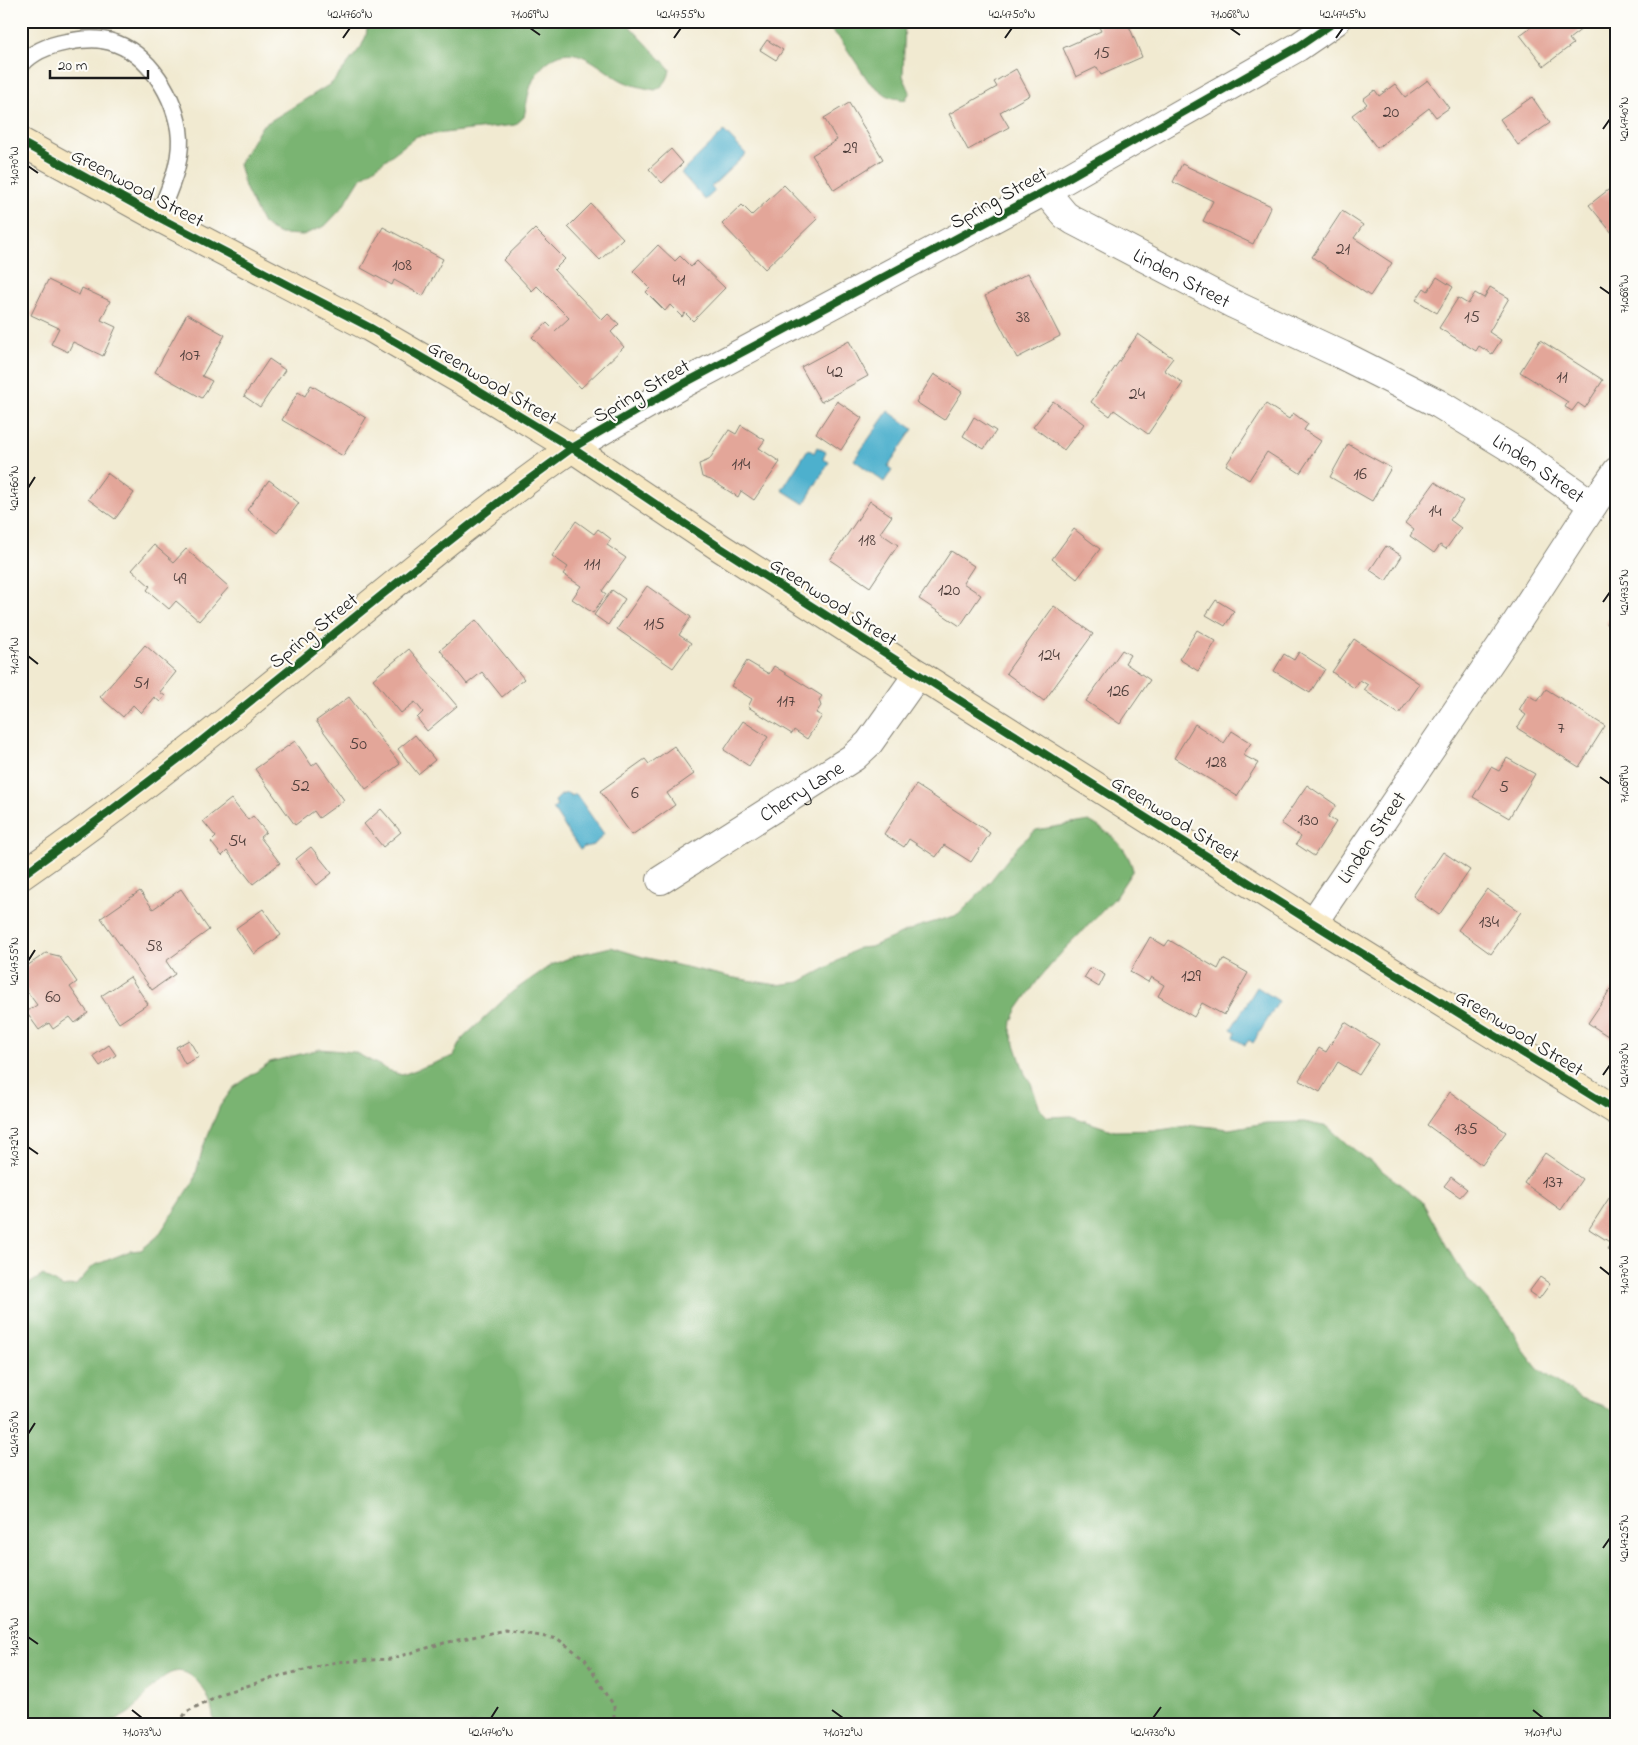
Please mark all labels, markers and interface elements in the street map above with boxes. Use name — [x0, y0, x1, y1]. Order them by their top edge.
text: 42.4760°N — [327, 6, 373, 24]
text: 71.069°W — [511, 6, 549, 24]
text: 42.4755°N — [657, 6, 705, 24]
text: 42.4750°N — [989, 6, 1035, 24]
text: 71.068°W — [1211, 6, 1249, 24]
text: 42.4745°N — [1320, 6, 1366, 24]
house number: 15 — [1094, 41, 1110, 67]
scale bar — [50, 48, 148, 80]
text: 20 m — [58, 55, 88, 77]
text: 42.4740°N — [1616, 97, 1634, 141]
house number: 20 — [1383, 100, 1400, 126]
house number: 29 — [843, 136, 858, 162]
street label: Greenwood Street — [65, 142, 209, 237]
text: 71.070°W — [6, 146, 24, 186]
street label: Spring Street — [945, 160, 1054, 239]
house number: 21 — [1336, 237, 1351, 263]
street label: Linden Street — [1127, 242, 1235, 317]
house number: 108 — [392, 253, 412, 279]
house number: 41 — [672, 268, 686, 294]
text: 71.068°W — [1616, 275, 1634, 313]
house number: 38 — [1016, 305, 1030, 331]
house number: 15 — [1464, 305, 1480, 331]
street label: Greenwood Street — [421, 334, 562, 435]
house number: 107 — [180, 343, 201, 369]
street label: Spring Street — [588, 353, 697, 433]
house number: 42 — [827, 360, 843, 386]
house number: 11 — [1556, 365, 1568, 391]
house number: 24 — [1129, 382, 1146, 408]
street label: Linden Street — [1486, 428, 1590, 512]
house number: 114 — [732, 452, 751, 478]
house number: 16 — [1353, 462, 1367, 488]
text: 42.4760°N — [6, 465, 24, 511]
house number: 14 — [1428, 499, 1442, 525]
house number: 118 — [858, 528, 876, 554]
street label: Greenwood Street — [763, 551, 902, 655]
house number: 111 — [583, 552, 601, 578]
house number: 49 — [174, 567, 187, 593]
text: 42.4735°N — [1616, 569, 1634, 615]
house number: 120 — [938, 578, 960, 604]
street label: Spring Street — [264, 587, 366, 678]
house number: 115 — [643, 612, 665, 638]
text: 71.071°W — [6, 637, 24, 675]
house number: 124 — [1038, 643, 1061, 669]
house number: 51 — [133, 671, 149, 697]
house number: 126 — [1107, 679, 1129, 705]
house number: 117 — [777, 689, 796, 715]
house number: 7 — [1557, 716, 1565, 742]
house number: 50 — [349, 732, 367, 758]
house number: 128 — [1205, 750, 1227, 776]
street label: Cherry Lane — [754, 755, 850, 831]
text: 71.069°W — [1616, 765, 1634, 803]
street label: Greenwood Street — [1105, 769, 1245, 871]
house number: 52 — [290, 774, 310, 800]
house number: 5 — [1499, 775, 1509, 801]
house number: 6 — [631, 781, 639, 807]
street label: Linden Street — [1331, 786, 1415, 891]
house number: 130 — [1298, 808, 1319, 834]
house number: 54 — [228, 829, 246, 855]
house number: 134 — [1479, 910, 1500, 936]
house number: 58 — [145, 934, 163, 960]
text: 42.4755°N — [6, 937, 24, 985]
house number: 129 — [1181, 964, 1202, 990]
street label: Greenwood Street — [1449, 983, 1589, 1085]
house number: 60 — [45, 985, 61, 1011]
text: 42.4730°N — [1616, 1043, 1634, 1087]
house number: 135 — [1454, 1117, 1478, 1143]
text: 71.072°W — [6, 1127, 24, 1167]
house number: 137 — [1543, 1170, 1564, 1196]
text: 71.070°W — [1616, 1255, 1634, 1295]
text: 42.4750°N — [6, 1411, 24, 1457]
text: 42.4725°N — [1616, 1514, 1634, 1562]
text: 71.073°W — [6, 1618, 24, 1656]
text: 71.073°W — [123, 1724, 161, 1742]
text: 42.4740°N — [469, 1724, 513, 1742]
text: 71.072°W — [823, 1724, 863, 1742]
text: 42.4730°N — [1131, 1724, 1175, 1742]
text: 71.071°W — [1524, 1724, 1562, 1742]

